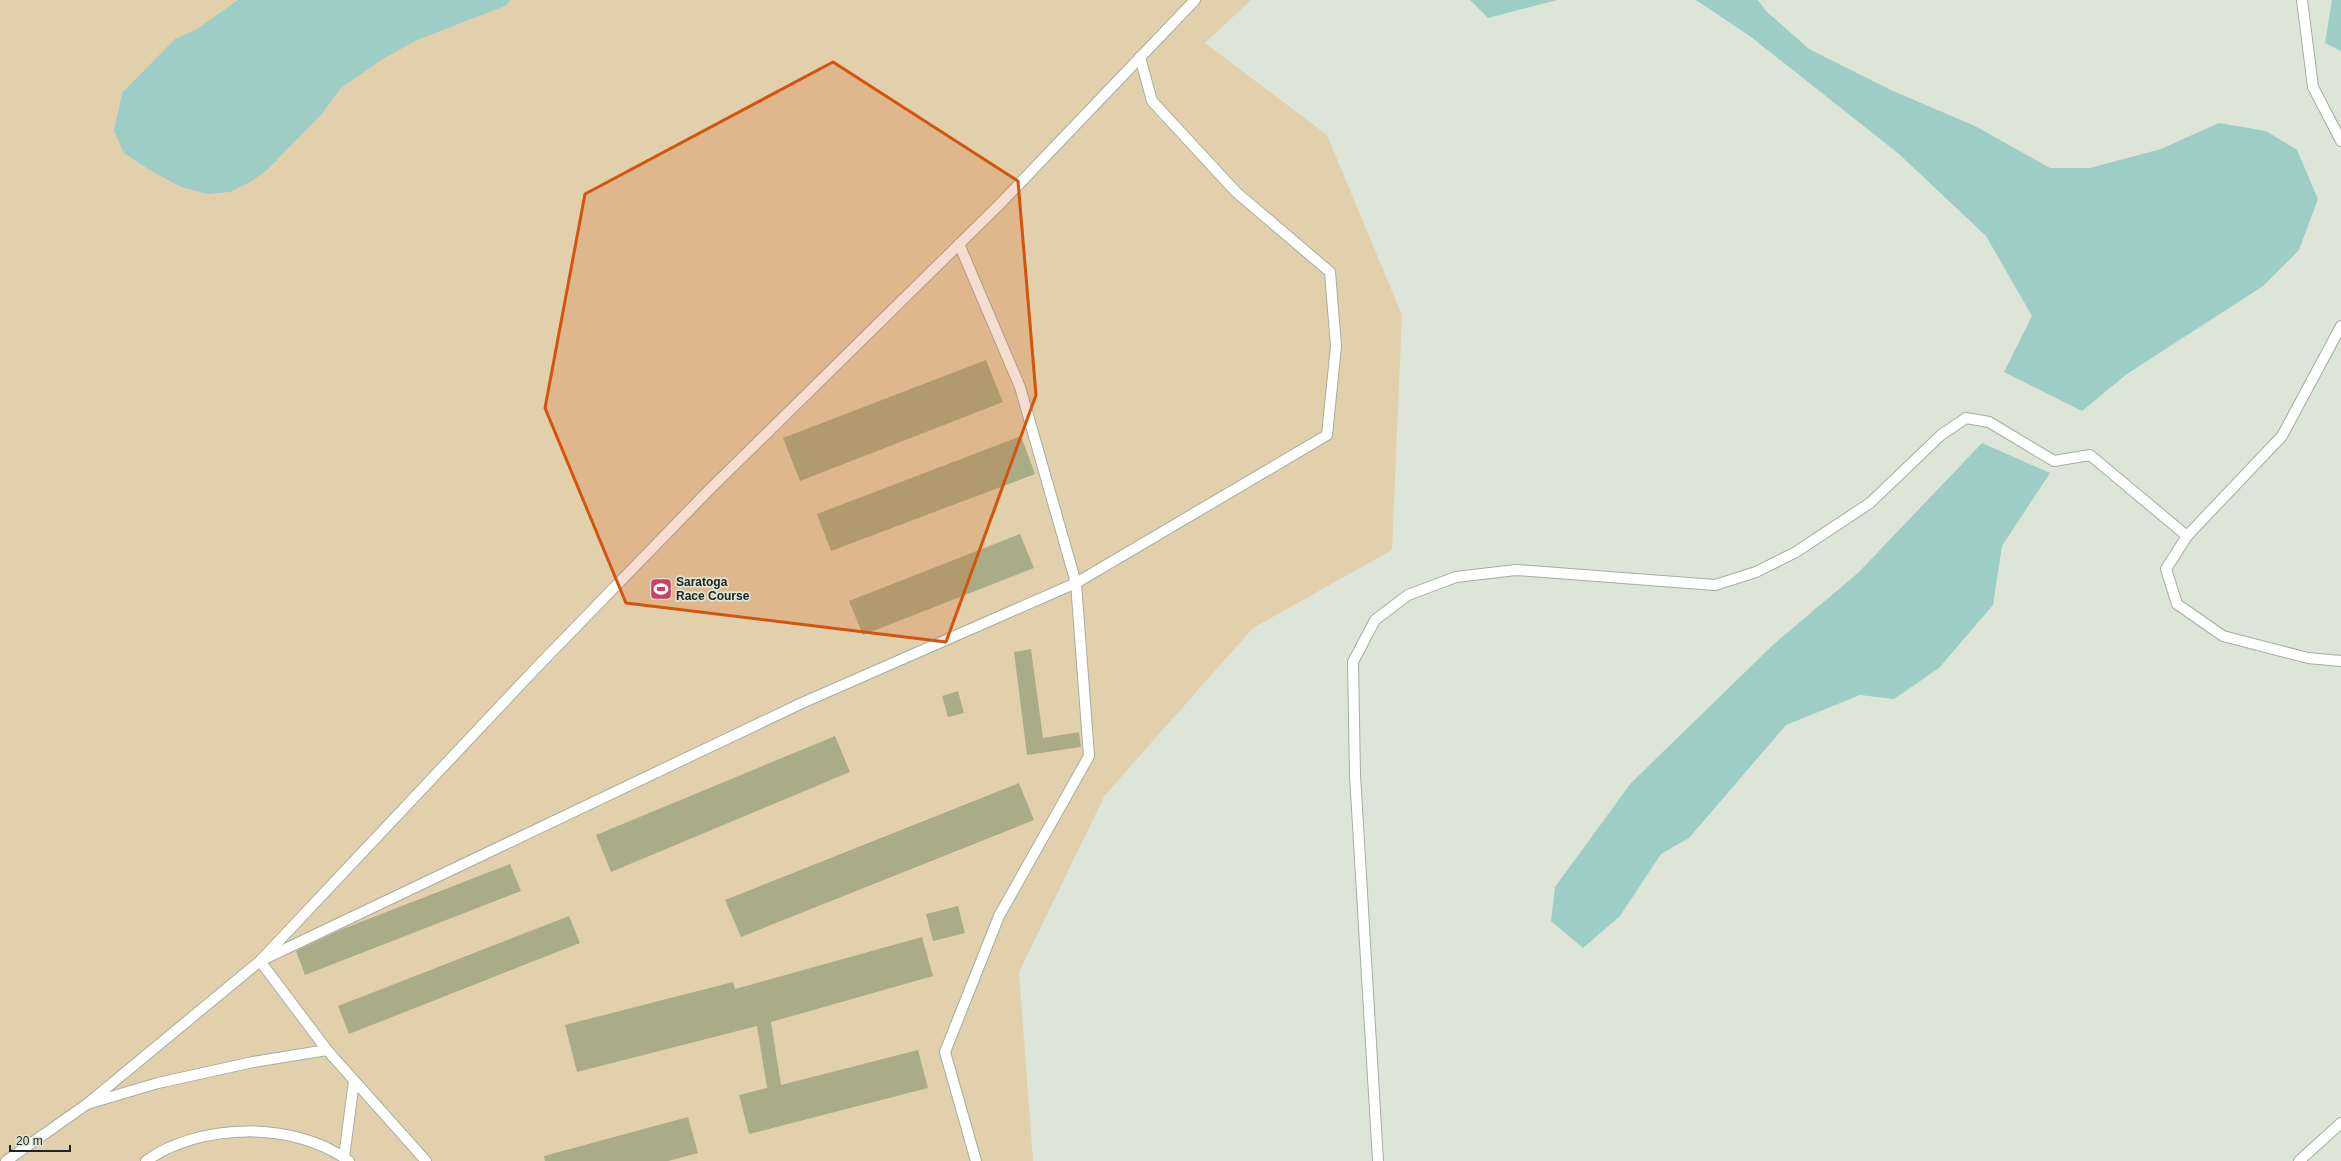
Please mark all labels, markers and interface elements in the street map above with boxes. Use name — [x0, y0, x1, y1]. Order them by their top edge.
place label: Saratoga Race Course — [676, 575, 750, 603]
sports icon: Saratoga Race Course — [648, 576, 674, 602]
scale bar — [10, 1127, 70, 1153]
text: 20 m — [16, 1134, 43, 1148]

